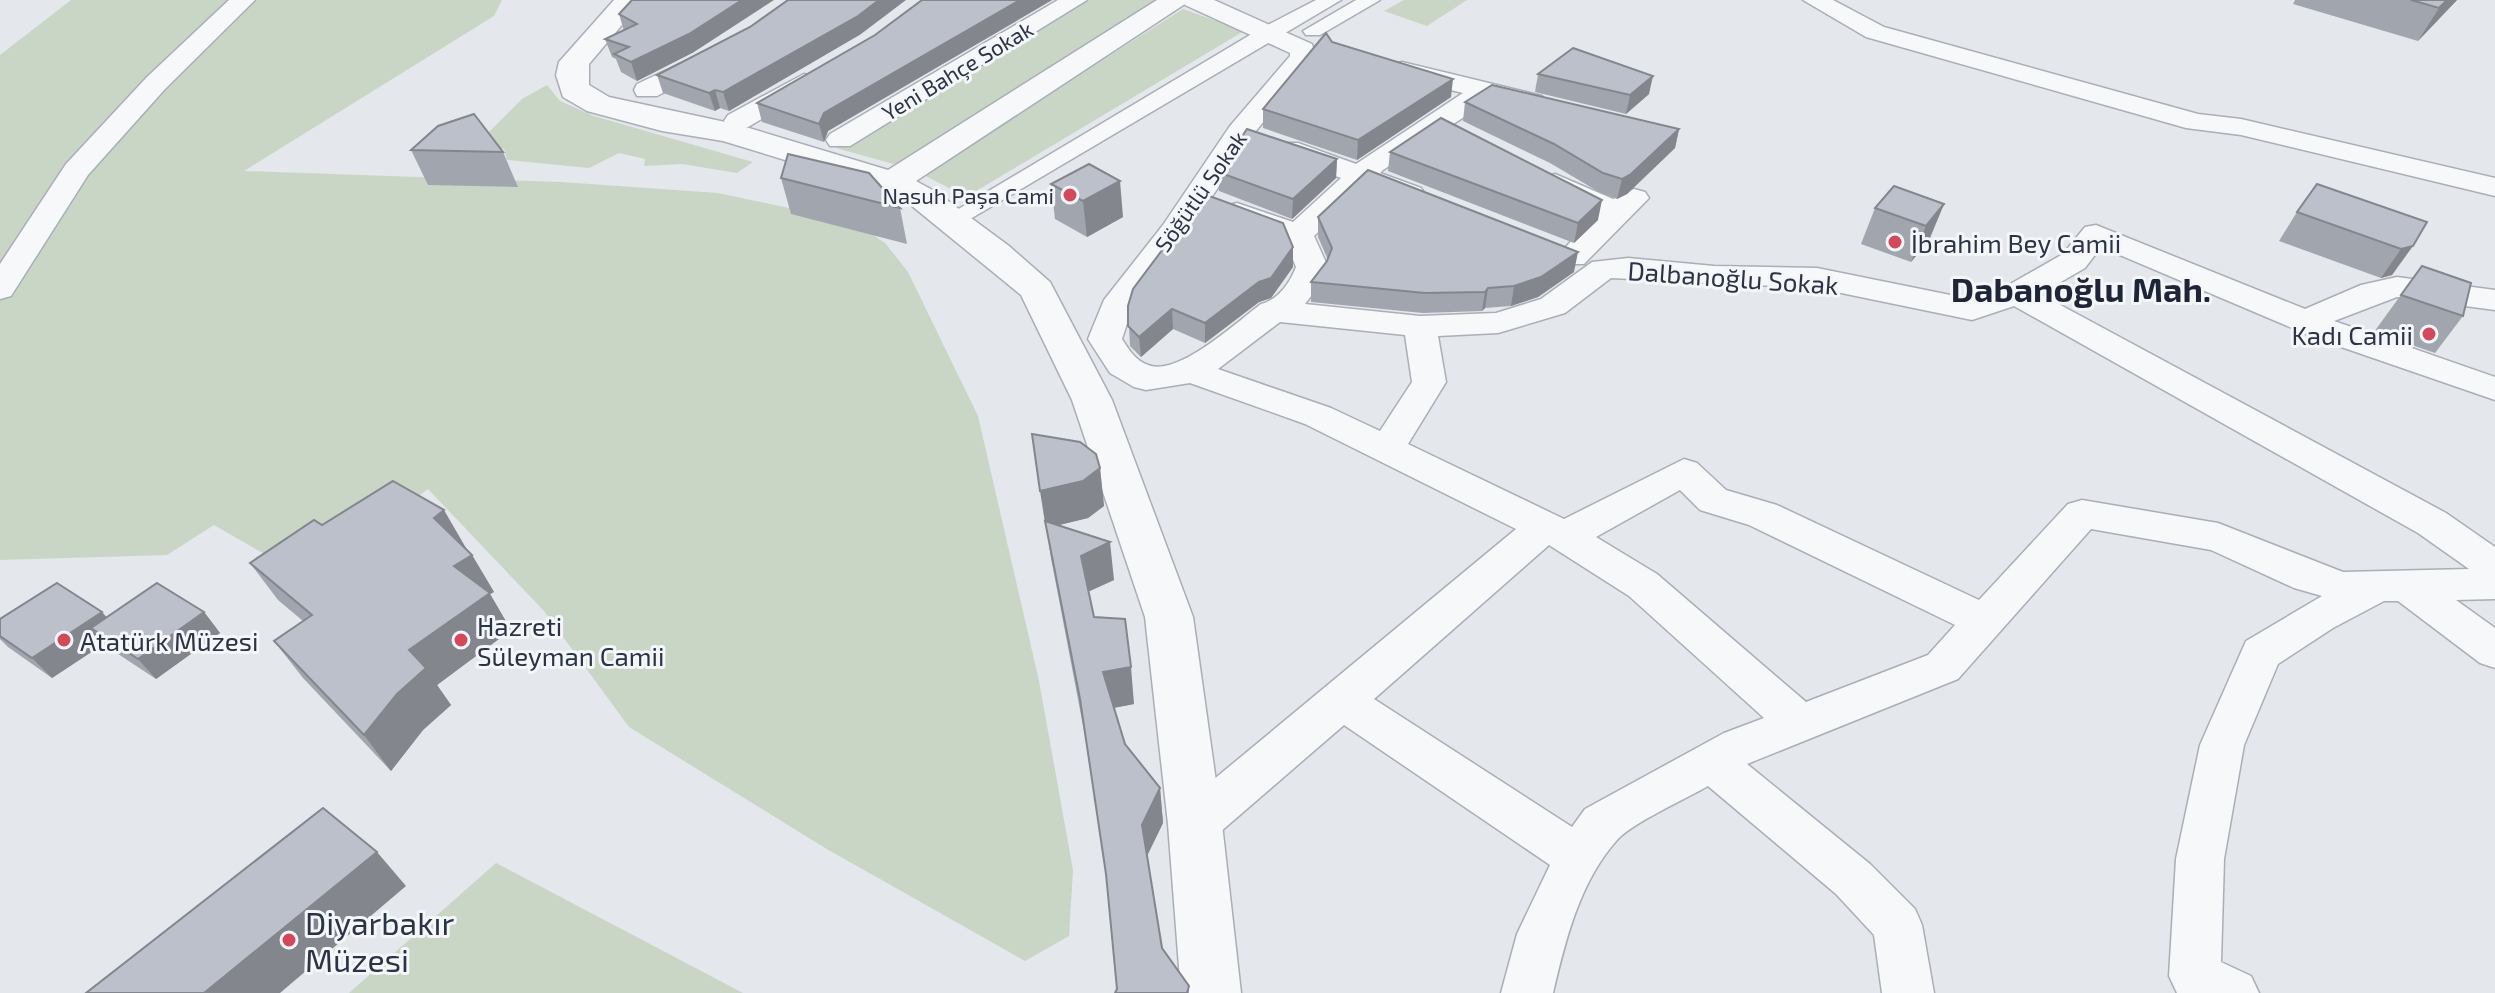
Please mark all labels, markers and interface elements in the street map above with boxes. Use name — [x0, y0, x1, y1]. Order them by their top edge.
street label: Yeni Bahçe Sokak — [877, 15, 1038, 127]
street label: Söğütlü Sokak — [1149, 126, 1251, 256]
place label: Nasuh Paşa Cami — [883, 182, 1054, 210]
marker: Nasuh Paşa Cami — [1061, 186, 1079, 204]
place label: İbrahim Bey Camii — [1911, 227, 2121, 258]
marker: İbrahim Bey Camii — [1886, 233, 1904, 251]
street label: Dalbanoğlu Sokak — [1627, 254, 1839, 300]
district label: Dabanoğlu Mah. — [1951, 268, 2211, 309]
place label: Kadı Camii — [2291, 319, 2413, 350]
marker: Kadı Camii — [2420, 325, 2438, 343]
place label: Hazreti Süleyman Camii — [477, 610, 665, 671]
place label: Atatürk Müzesi — [80, 625, 258, 656]
marker: Atatürk Müzesi — [55, 631, 73, 649]
marker: Hazreti Süleyman Camii — [452, 631, 470, 649]
place label: Diyarbakır Müzesi — [305, 903, 454, 978]
marker: Diyarbakır Müzesi — [280, 931, 298, 949]

